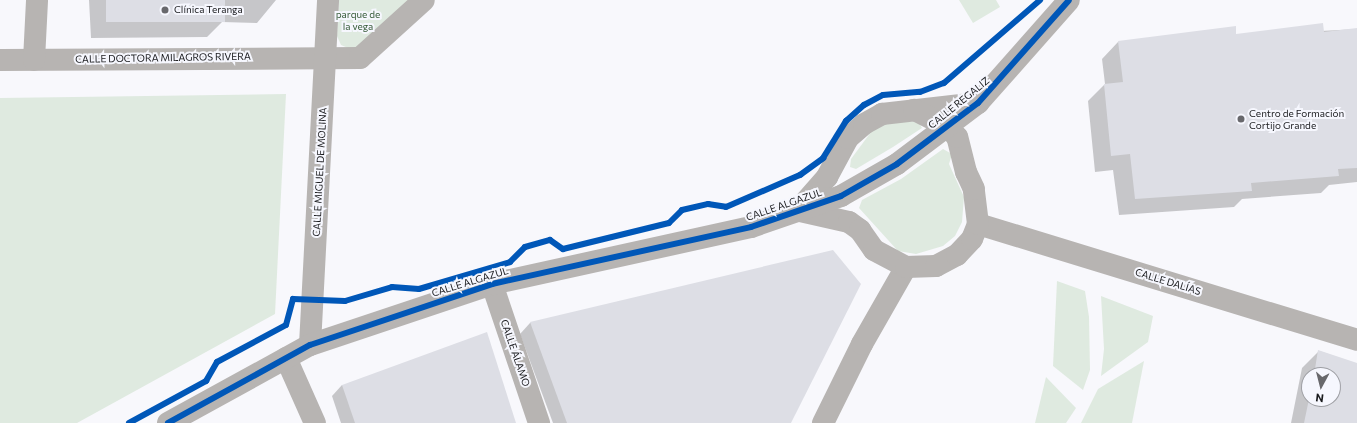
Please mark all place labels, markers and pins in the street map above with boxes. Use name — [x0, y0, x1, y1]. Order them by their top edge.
marker: Clínica Teranga — [159, 4, 171, 16]
place label: Clínica Teranga — [174, 4, 243, 16]
place label: Centro de Formación Cortijo Grande — [1249, 107, 1344, 130]
marker: Centro de Formación Cortijo Grande — [1236, 114, 1246, 124]

